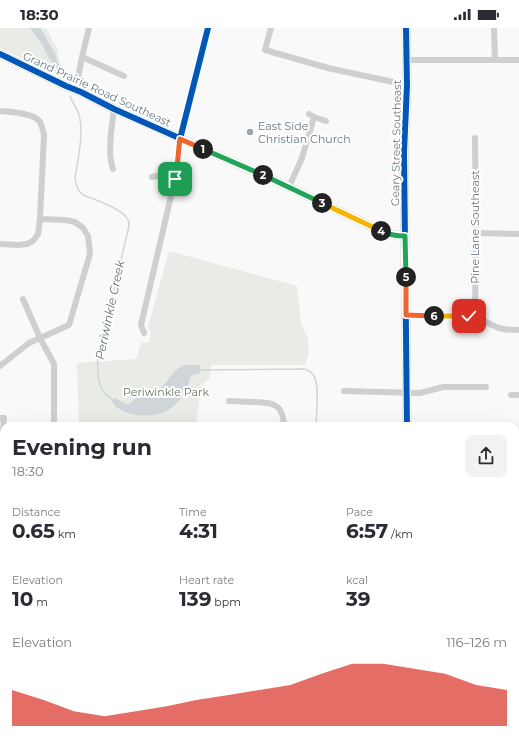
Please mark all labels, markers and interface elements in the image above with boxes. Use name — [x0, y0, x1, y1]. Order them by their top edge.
text: 18:30 — [20, 5, 59, 24]
street label: Grand Prairie Road Southeast — [21, 48, 174, 130]
street label: Geary Street Southeast — [388, 79, 404, 206]
place label: East Side Christian Church — [258, 119, 351, 146]
marker: East Side Christian Church — [245, 127, 255, 137]
pin: 1 — [193, 139, 213, 159]
text: 1 — [201, 142, 205, 156]
pin — [158, 162, 192, 196]
pin: 2 — [253, 165, 273, 185]
icon: arrive — [164, 168, 186, 190]
text: 2 — [260, 168, 266, 182]
street label: Pine Lane Southeast — [468, 170, 482, 284]
pin: 3 — [312, 193, 332, 213]
text: 3 — [319, 196, 325, 210]
pin: 4 — [371, 221, 391, 241]
text: 4 — [377, 224, 385, 238]
water label: Periwinkle Creek — [92, 258, 128, 361]
pin: 5 — [396, 267, 416, 287]
text: 5 — [403, 270, 409, 284]
pin — [452, 299, 486, 333]
icon: check — [458, 305, 480, 327]
pin: 6 — [424, 306, 444, 326]
text: 6 — [430, 309, 438, 323]
park label: Periwinkle Park — [123, 385, 209, 399]
text: Evening run — [12, 434, 152, 461]
button: share — [465, 435, 507, 477]
text: 18:30 — [12, 463, 44, 479]
text: Distance — [12, 505, 60, 519]
text: Time — [179, 505, 207, 519]
text: Pace — [346, 505, 373, 519]
text: 0.65 — [12, 519, 55, 543]
text: 4:31 — [179, 519, 218, 543]
text: 6:57 — [346, 519, 388, 543]
text: km — [55, 527, 76, 541]
text: /km — [388, 527, 413, 541]
text: Elevation — [12, 573, 63, 587]
text: Heart rate — [179, 573, 234, 587]
text: kcal — [346, 573, 368, 587]
text: 10 — [12, 587, 33, 611]
text: 139 — [179, 587, 211, 611]
text: 39 — [346, 587, 371, 611]
text: m — [33, 595, 48, 609]
text: bpm — [211, 595, 241, 609]
text: Elevation — [12, 634, 72, 650]
text: 116–126 m — [446, 634, 507, 650]

